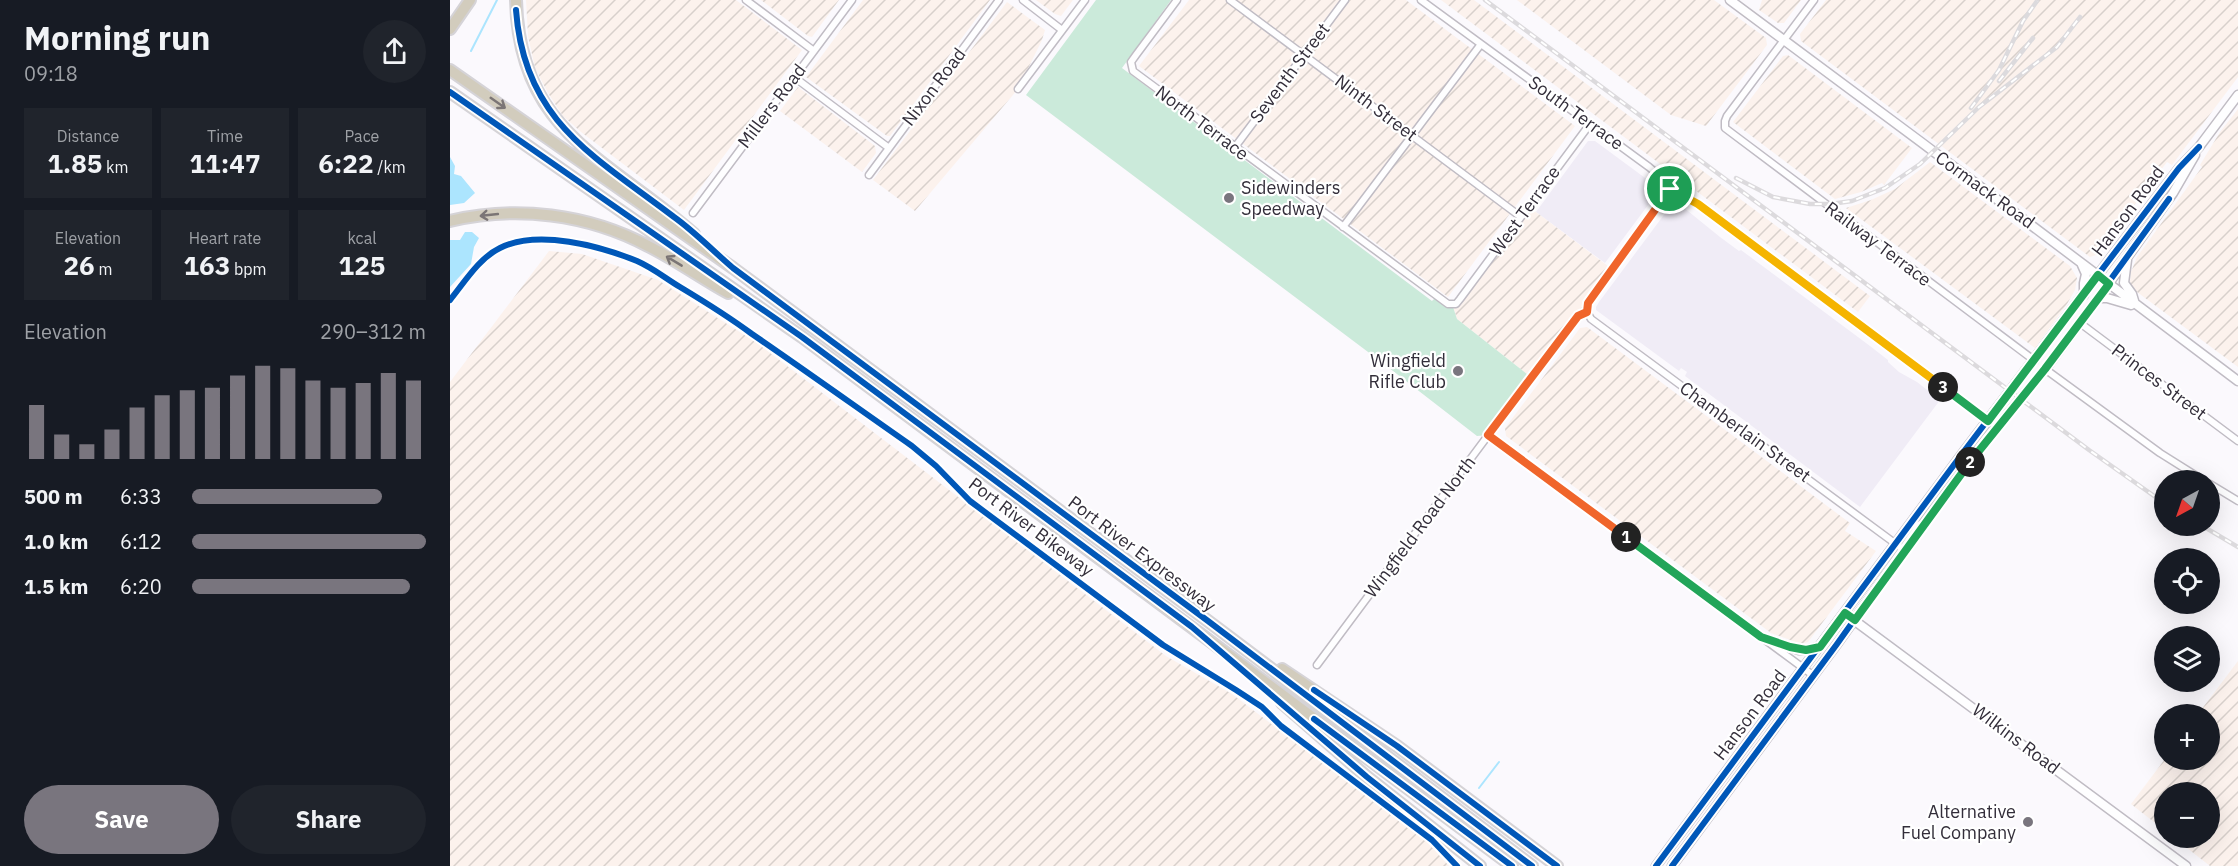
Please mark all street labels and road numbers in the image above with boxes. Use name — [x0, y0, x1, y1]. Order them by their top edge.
street label: Seventh Street — [1245, 18, 1335, 127]
street label: Nixon Road — [897, 43, 970, 130]
street label: Millers Road — [732, 59, 811, 152]
street label: Ninth Street — [1330, 69, 1422, 146]
street label: South Terrace — [1524, 70, 1629, 155]
street label: North Terrace — [1151, 80, 1254, 165]
street label: Cormack Road — [1931, 146, 2040, 233]
street label: West Terrace — [1484, 161, 1565, 260]
street label: Hanson Road — [2086, 161, 2169, 260]
street label: Railway Terrace — [1821, 196, 1936, 291]
street label: Princes Street — [2107, 338, 2211, 425]
street label: Chamberlain Street — [1675, 376, 1815, 487]
street label: Wingfield Road North — [1359, 451, 1480, 602]
street label: Port River Bikeway — [964, 472, 1098, 581]
street label: Port River Expressway — [1064, 490, 1221, 617]
street label: Hanson Road — [1708, 665, 1791, 764]
street label: Wilkins Road — [1968, 698, 2065, 779]

